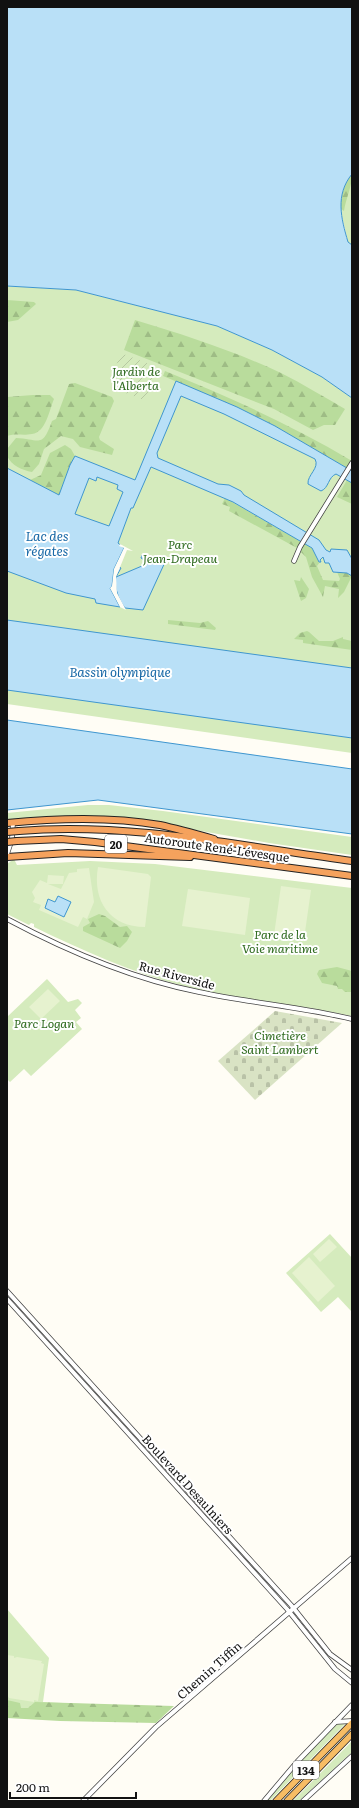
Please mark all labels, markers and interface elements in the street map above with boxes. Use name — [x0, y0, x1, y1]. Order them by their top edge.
park label: Jardin de l'Alberta — [112, 362, 160, 394]
water label: Lac des régates — [26, 526, 69, 560]
park label: Parc Jean-Drapeau — [143, 535, 218, 567]
water label: Bassin olympique — [69, 662, 171, 681]
street label: Autoroute René-Lévesque — [143, 828, 291, 866]
road number: 20 — [105, 835, 127, 853]
park label: Parc de la Voie maritime — [242, 925, 318, 957]
street label: Rue Riverside — [137, 956, 217, 994]
park label: Parc Logan — [14, 1014, 74, 1032]
park label: Cimetière Saint Lambert — [241, 1026, 319, 1058]
street label: Boulevard Desaulniers — [138, 1430, 238, 1538]
street label: Chemin Tiffin — [173, 1637, 245, 1703]
road number: 134 — [293, 1761, 319, 1779]
scale bar — [10, 1774, 136, 1800]
text: 200 m — [16, 1778, 50, 1796]

